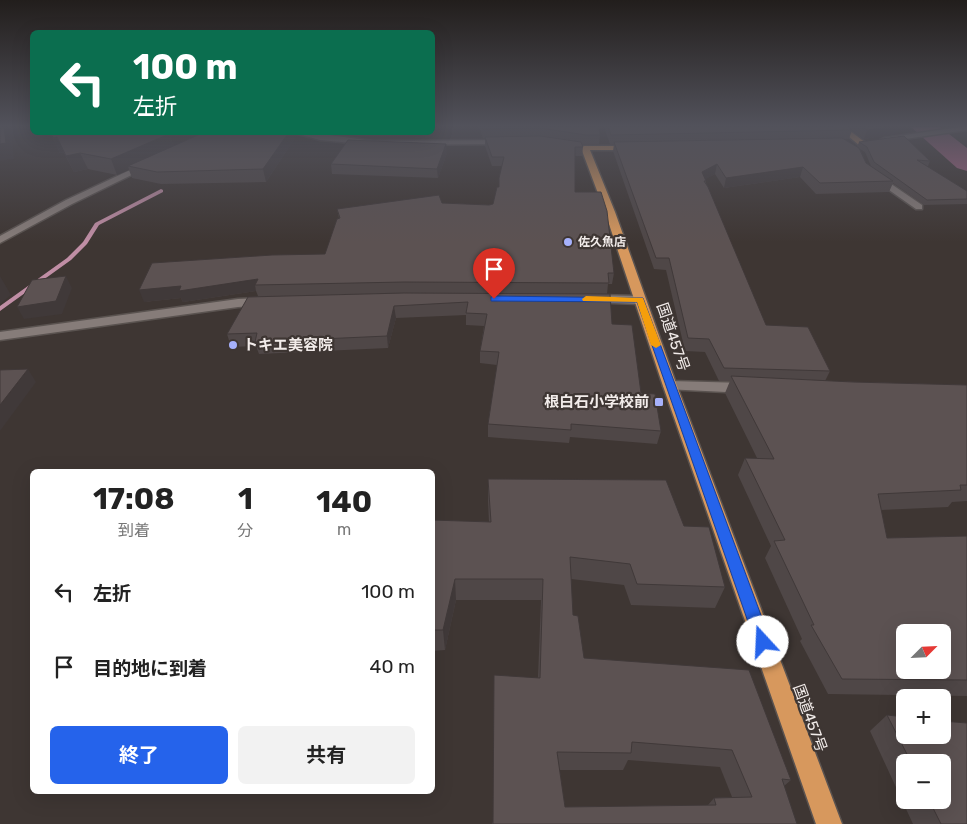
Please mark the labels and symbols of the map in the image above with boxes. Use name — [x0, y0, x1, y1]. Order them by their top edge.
place label: 佐久魚店 — [578, 235, 626, 249]
marker: 佐久魚店 — [562, 236, 574, 248]
pin — [473, 248, 515, 299]
street label: 国道457号 — [653, 301, 693, 373]
place label: トキエ美容院 — [243, 336, 333, 354]
marker: トキエ美容院 — [227, 339, 239, 351]
place label: 根白石小学校前 — [544, 393, 649, 411]
marker: 根白石小学校前 — [653, 396, 665, 408]
position arrow — [736, 615, 788, 667]
north arrow — [896, 624, 951, 679]
street label: 国道457号 — [789, 682, 831, 754]

